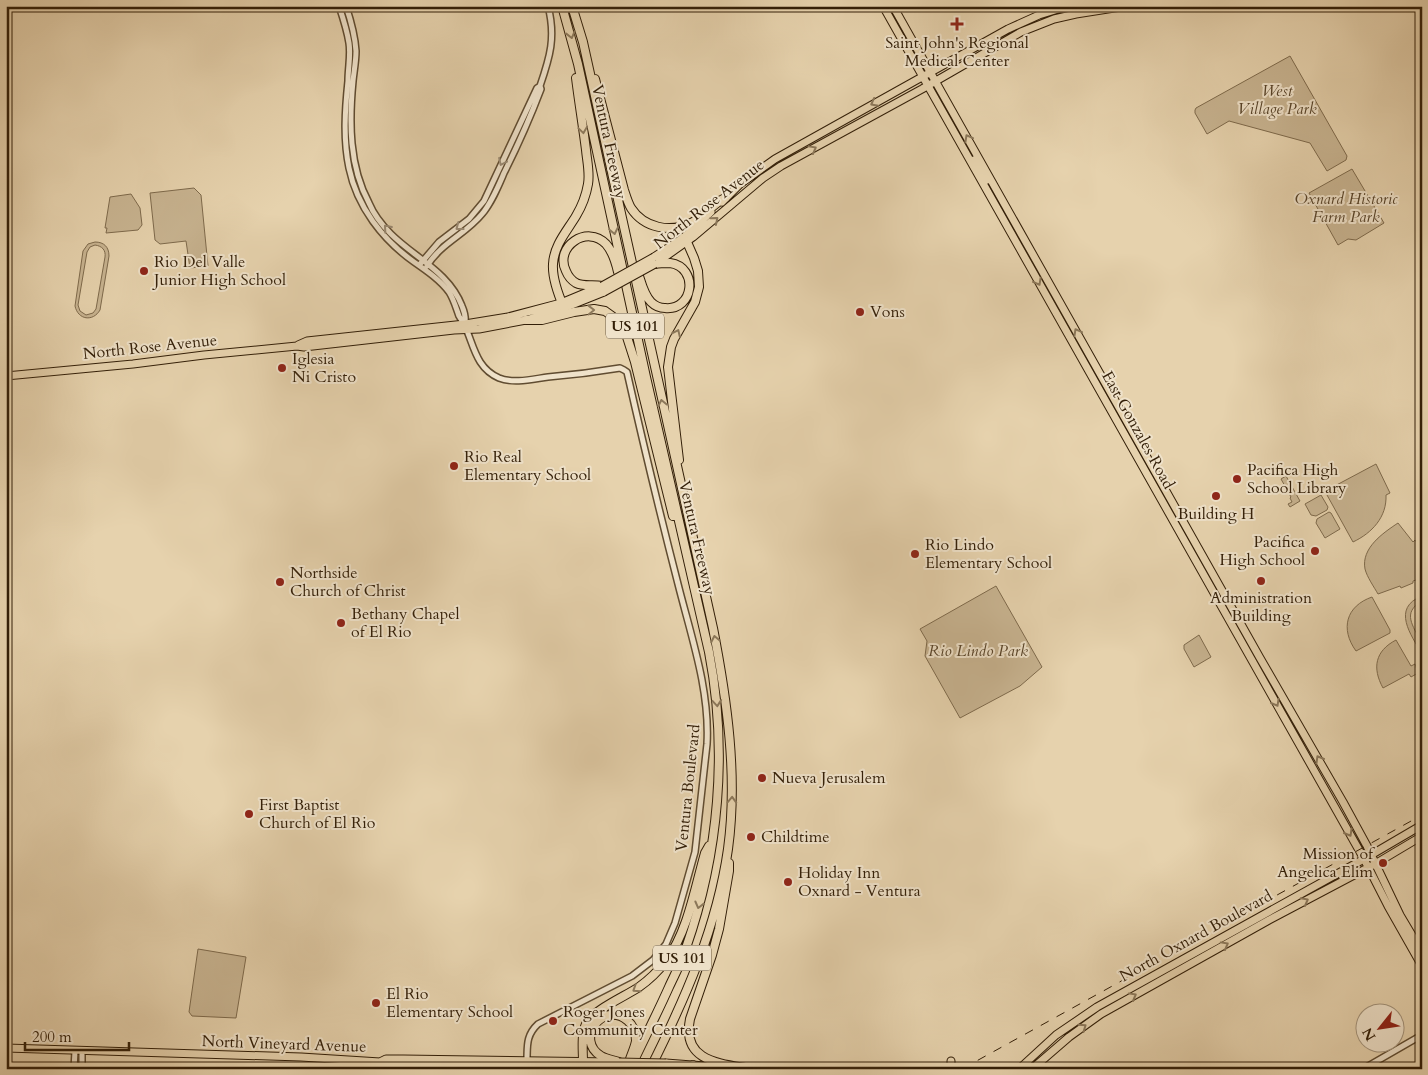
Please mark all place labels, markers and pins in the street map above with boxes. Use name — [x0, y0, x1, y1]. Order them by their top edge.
marker: Saint John's Regional Medical Center — [950, 17, 964, 31]
place label: Saint John's Regional Medical Center — [885, 32, 1029, 72]
place label: Rio Del Valle Junior High School — [152, 251, 286, 291]
marker: Rio Del Valle Junior High School — [138, 265, 150, 277]
place label: Vons — [870, 301, 905, 323]
marker: Vons — [854, 306, 866, 318]
place label: Iglesia Ni Cristo — [292, 348, 356, 388]
marker: Iglesia Ni Cristo — [276, 362, 288, 374]
place label: Rio Real Elementary School — [464, 446, 591, 486]
place label: Pacifica High School Library — [1247, 459, 1347, 499]
marker: Rio Real Elementary School — [448, 460, 460, 472]
marker: Pacifica High School Library — [1231, 473, 1243, 485]
marker: Building H — [1210, 490, 1222, 502]
place label: Building H — [1178, 503, 1254, 525]
place label: Pacifica High School — [1220, 531, 1305, 571]
place label: Rio Lindo Elementary School — [925, 534, 1052, 574]
marker: Pacifica High School — [1309, 545, 1321, 557]
marker: Rio Lindo Elementary School — [909, 548, 921, 560]
place label: Northside Church of Christ — [290, 562, 406, 602]
marker: Administration Building — [1255, 575, 1267, 587]
marker: Northside Church of Christ — [274, 576, 286, 588]
place label: Administration Building — [1210, 587, 1312, 627]
place label: Bethany Chapel of El Rio — [351, 603, 460, 643]
marker: Bethany Chapel of El Rio — [335, 617, 347, 629]
place label: Nueva Jerusalem — [772, 767, 886, 789]
marker: Nueva Jerusalem — [756, 772, 768, 784]
place label: First Baptist Church of El Rio — [259, 794, 376, 834]
marker: First Baptist Church of El Rio — [243, 808, 255, 820]
place label: Childtime — [761, 826, 829, 848]
marker: Childtime — [745, 831, 757, 843]
place label: Mission of Angelica Elim — [1277, 843, 1376, 883]
marker: Mission of Angelica Elim — [1377, 857, 1389, 869]
place label: Holiday Inn Oxnard - Ventura — [798, 862, 921, 902]
marker: Holiday Inn Oxnard - Ventura — [782, 876, 794, 888]
place label: El Rio Elementary School — [386, 983, 513, 1023]
marker: El Rio Elementary School — [370, 997, 382, 1009]
place label: Roger Jones Community Center — [563, 1001, 698, 1041]
marker: Roger Jones Community Center — [547, 1015, 559, 1027]

